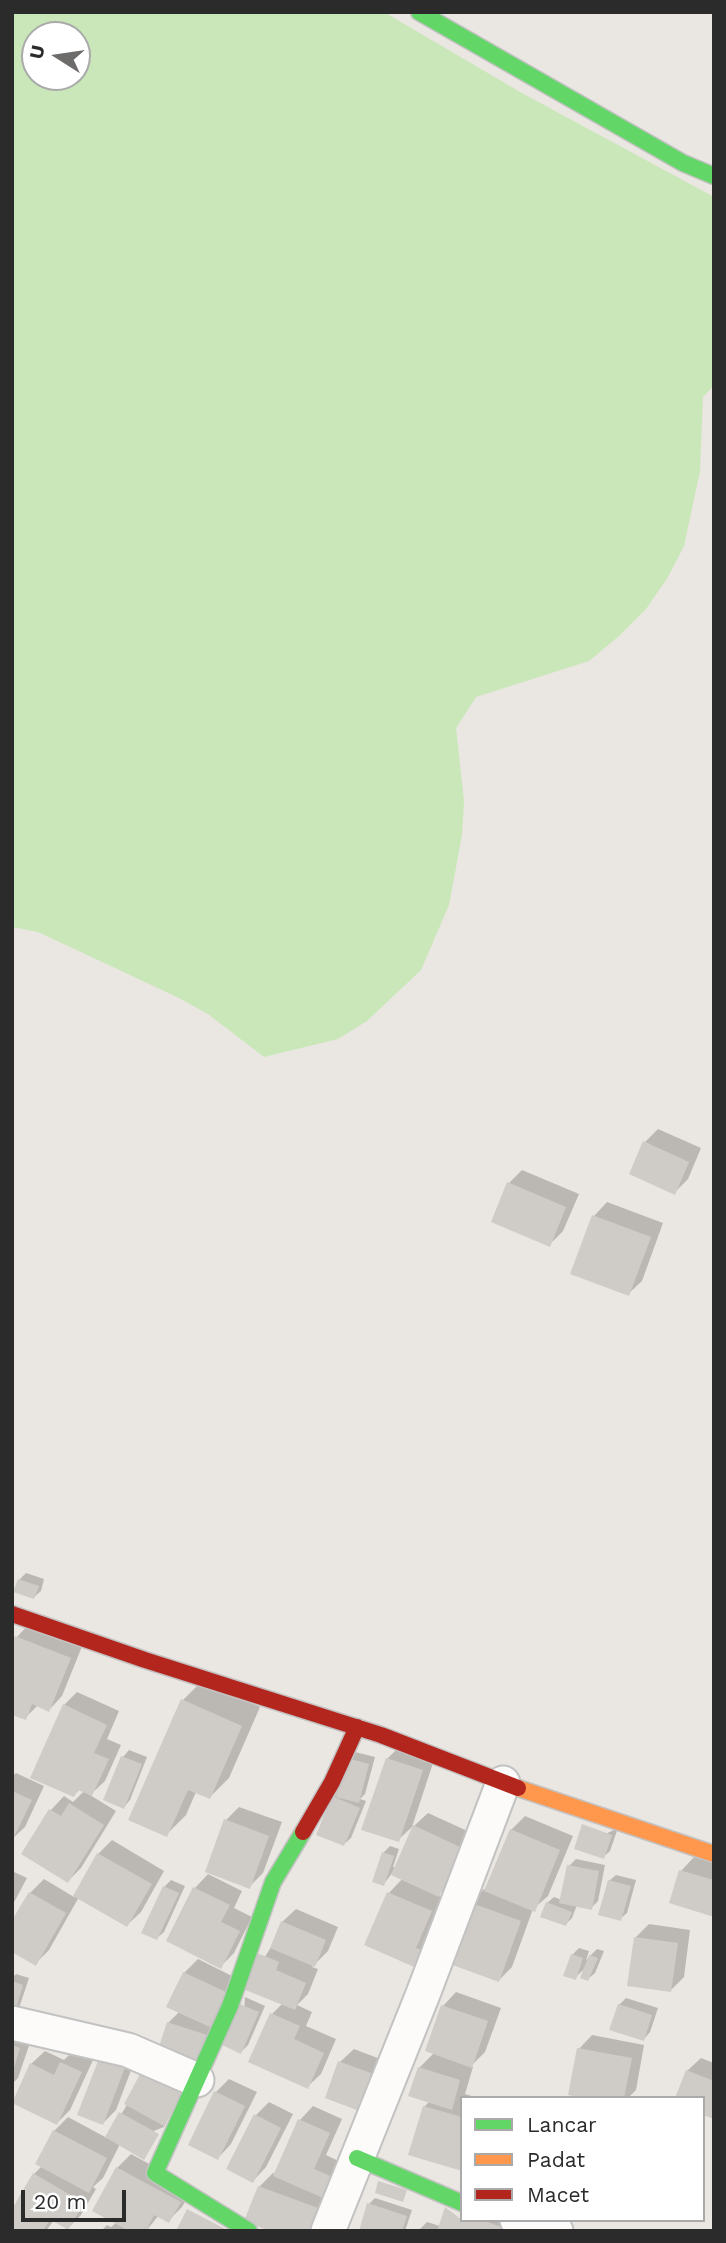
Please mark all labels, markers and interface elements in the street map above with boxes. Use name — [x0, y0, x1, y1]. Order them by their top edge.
north arrow — [21, 21, 91, 91]
text: U — [24, 43, 50, 61]
legend — [460, 2096, 705, 2222]
text: Lancar — [527, 2112, 597, 2137]
text: Padat — [527, 2147, 585, 2172]
scale bar — [24, 2176, 130, 2220]
text: Macet — [527, 2182, 589, 2207]
text: 20 m — [34, 2189, 86, 2214]

